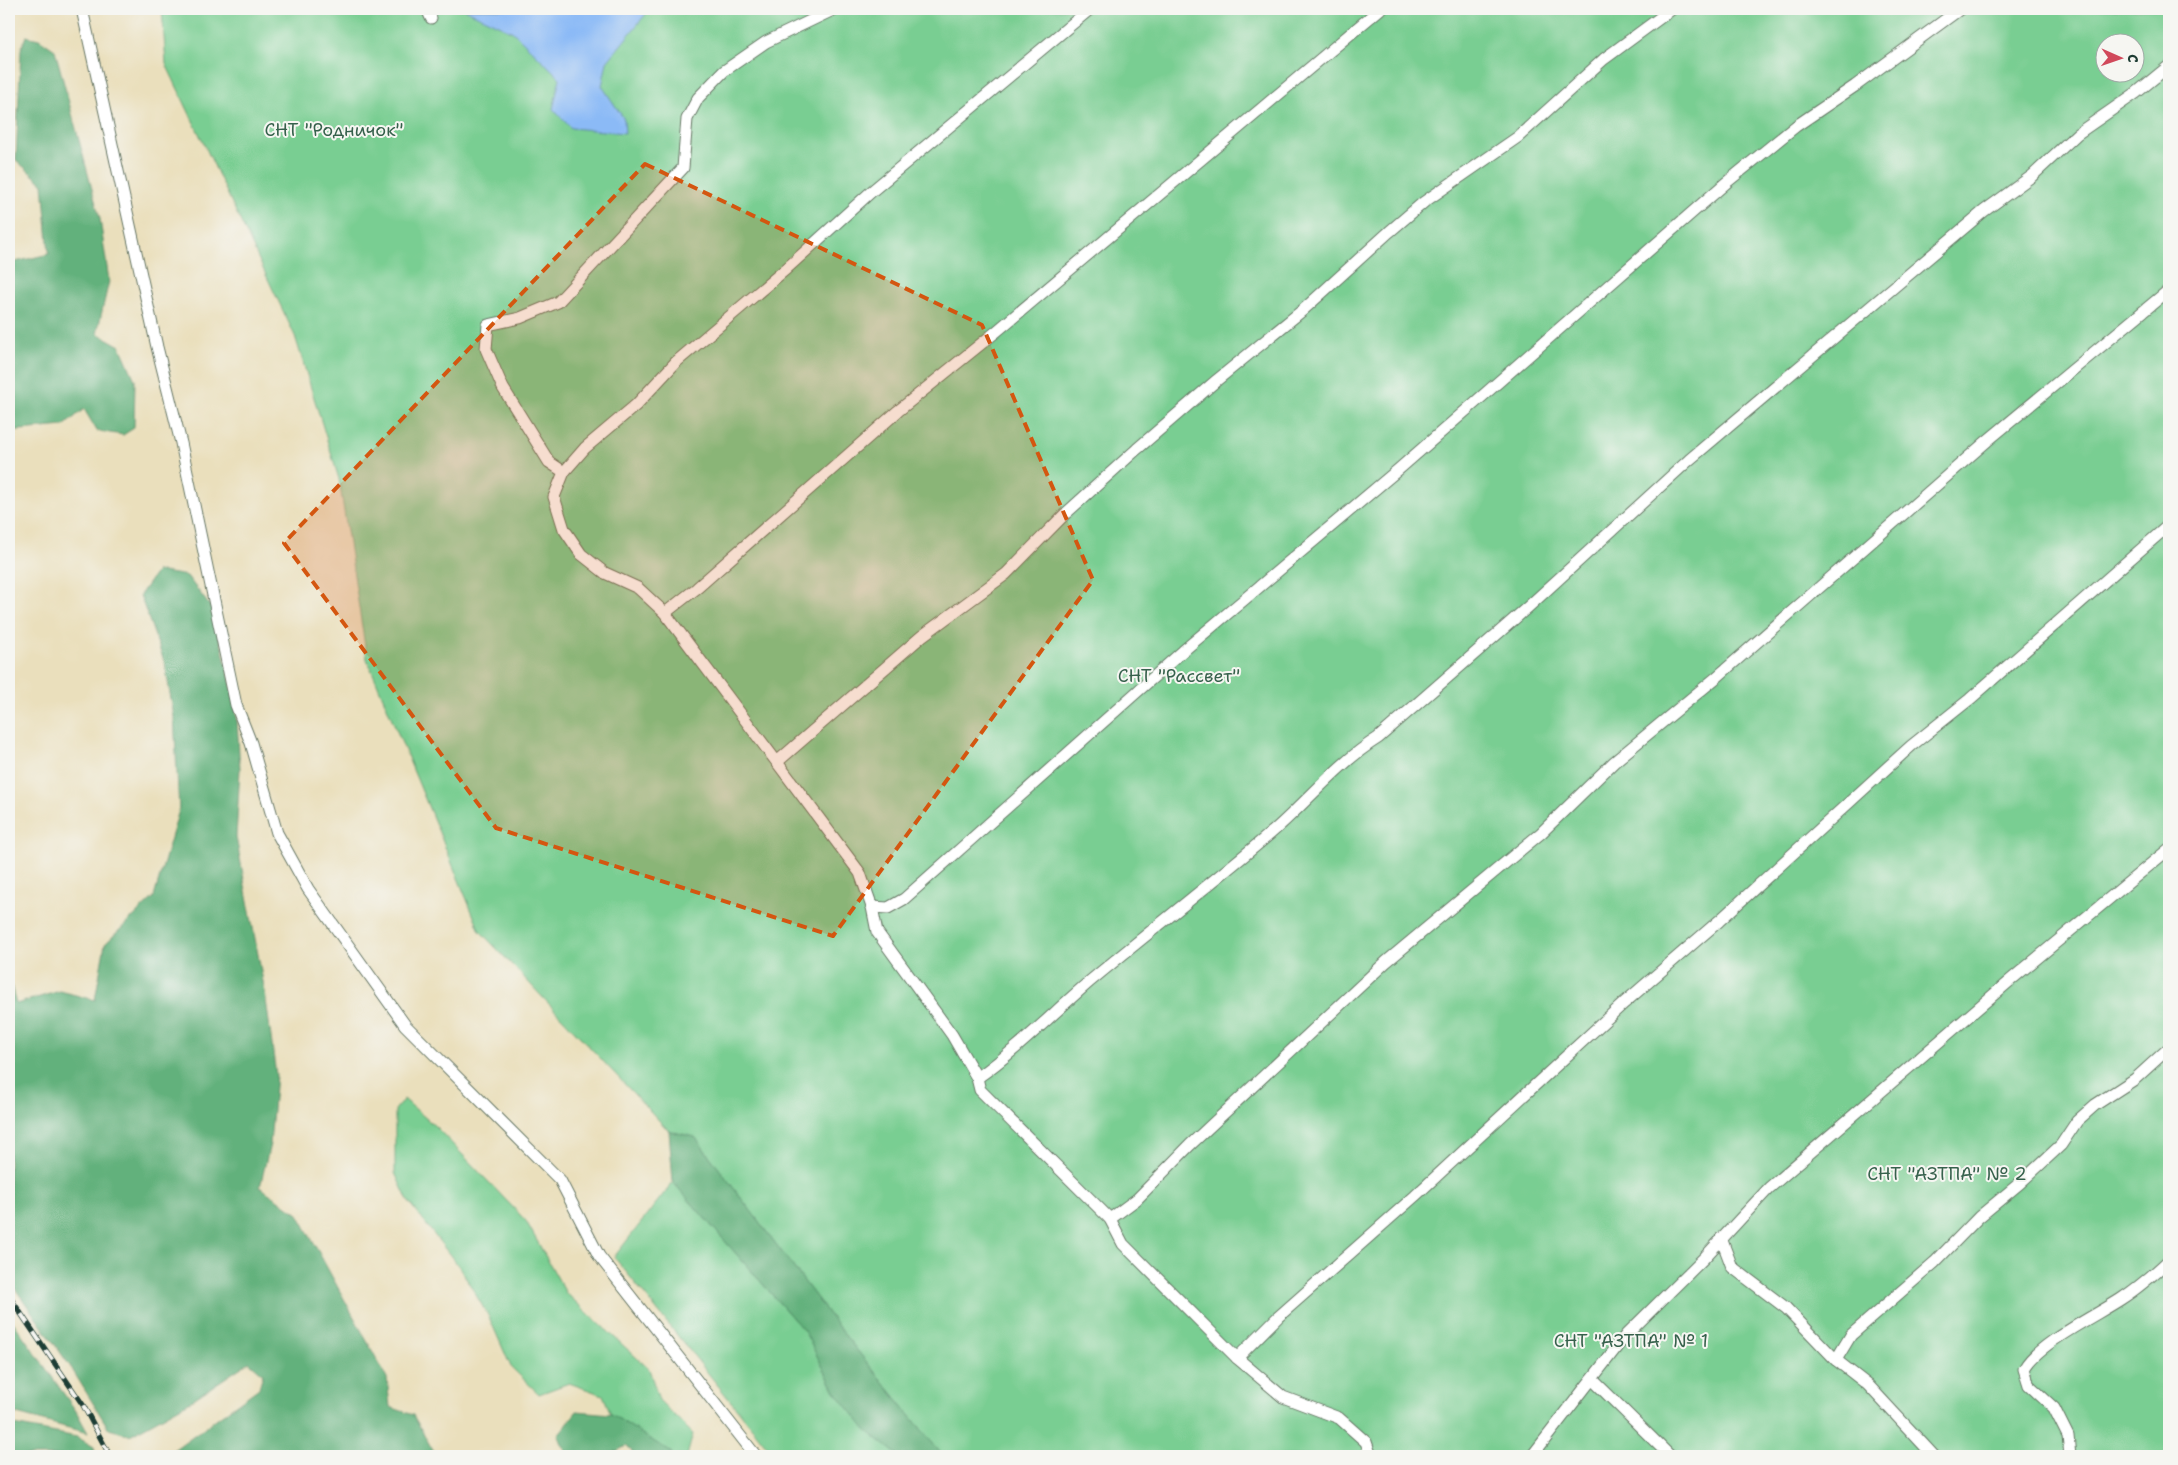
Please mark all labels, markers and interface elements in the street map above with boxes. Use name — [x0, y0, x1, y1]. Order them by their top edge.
north arrow — [2096, 32, 2146, 82]
text: С — [2124, 54, 2142, 63]
park label: СНТ "Родничок" — [264, 118, 404, 142]
park label: СНТ "Рассвет" — [1118, 664, 1240, 688]
park label: СНТ "АЗТПА" № 2 — [1867, 1162, 2027, 1186]
park label: СНТ "АЗТПА" № 1 — [1554, 1329, 1708, 1353]

